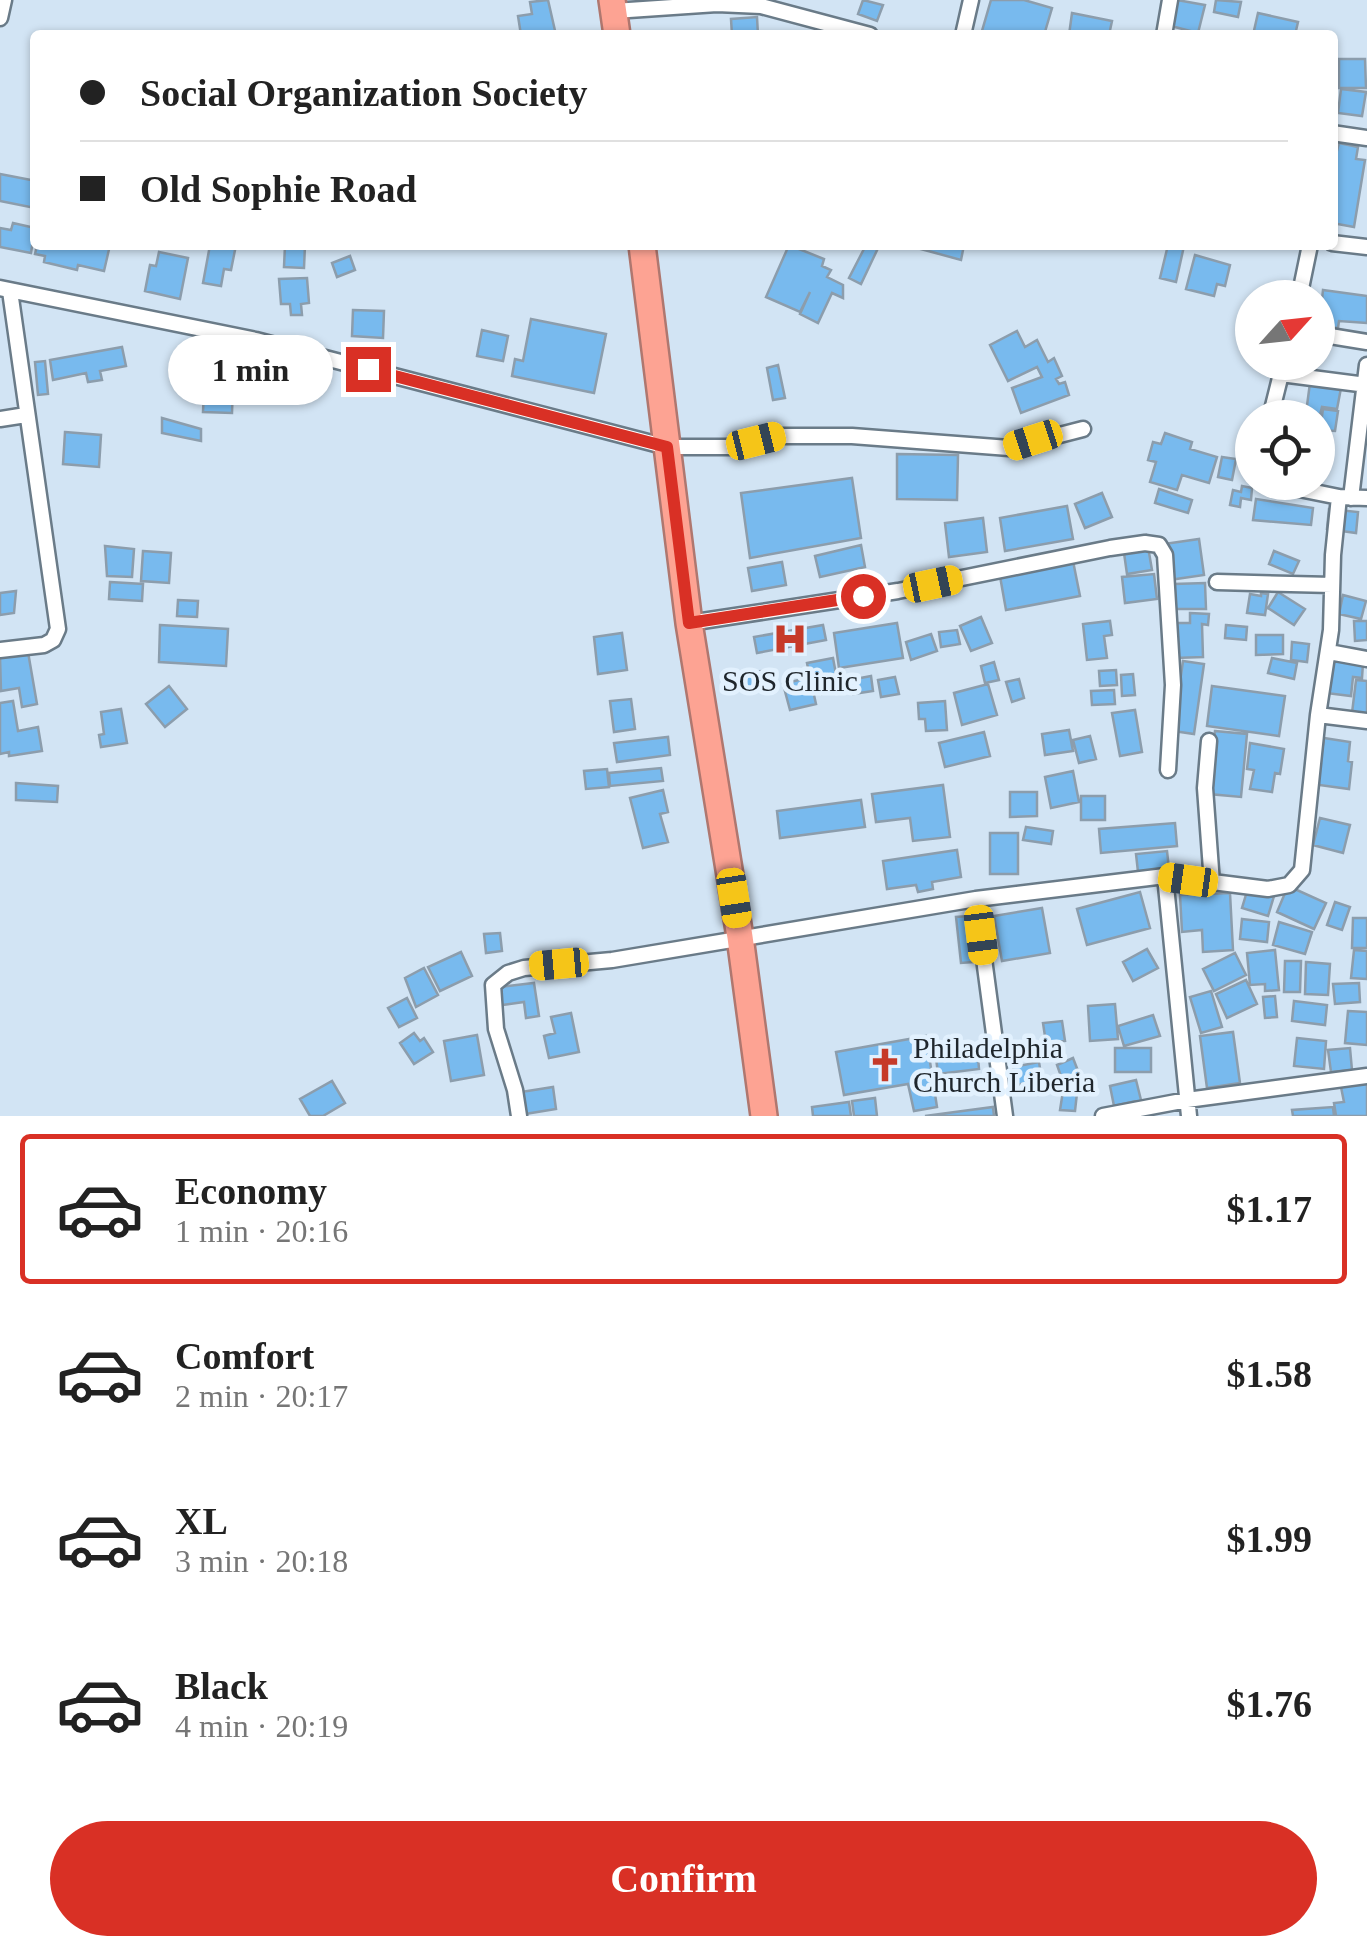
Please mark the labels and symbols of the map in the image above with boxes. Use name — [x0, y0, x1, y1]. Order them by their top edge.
north arrow — [1235, 280, 1335, 380]
callout: 1 min — [168, 334, 333, 404]
route end — [346, 347, 391, 392]
car — [1000, 416, 1066, 464]
car — [723, 419, 789, 463]
car — [901, 563, 965, 605]
route start — [841, 574, 886, 619]
hospital icon: SOS Clinic — [771, 620, 809, 658]
place label: SOS Clinic — [722, 664, 858, 697]
car — [1156, 861, 1220, 899]
car — [714, 866, 754, 930]
car — [962, 903, 1000, 967]
car — [528, 946, 590, 982]
place label: Philadelphia Church Liberia — [913, 1031, 1095, 1098]
church icon: Philadelphia Church Liberia — [866, 1046, 904, 1084]

